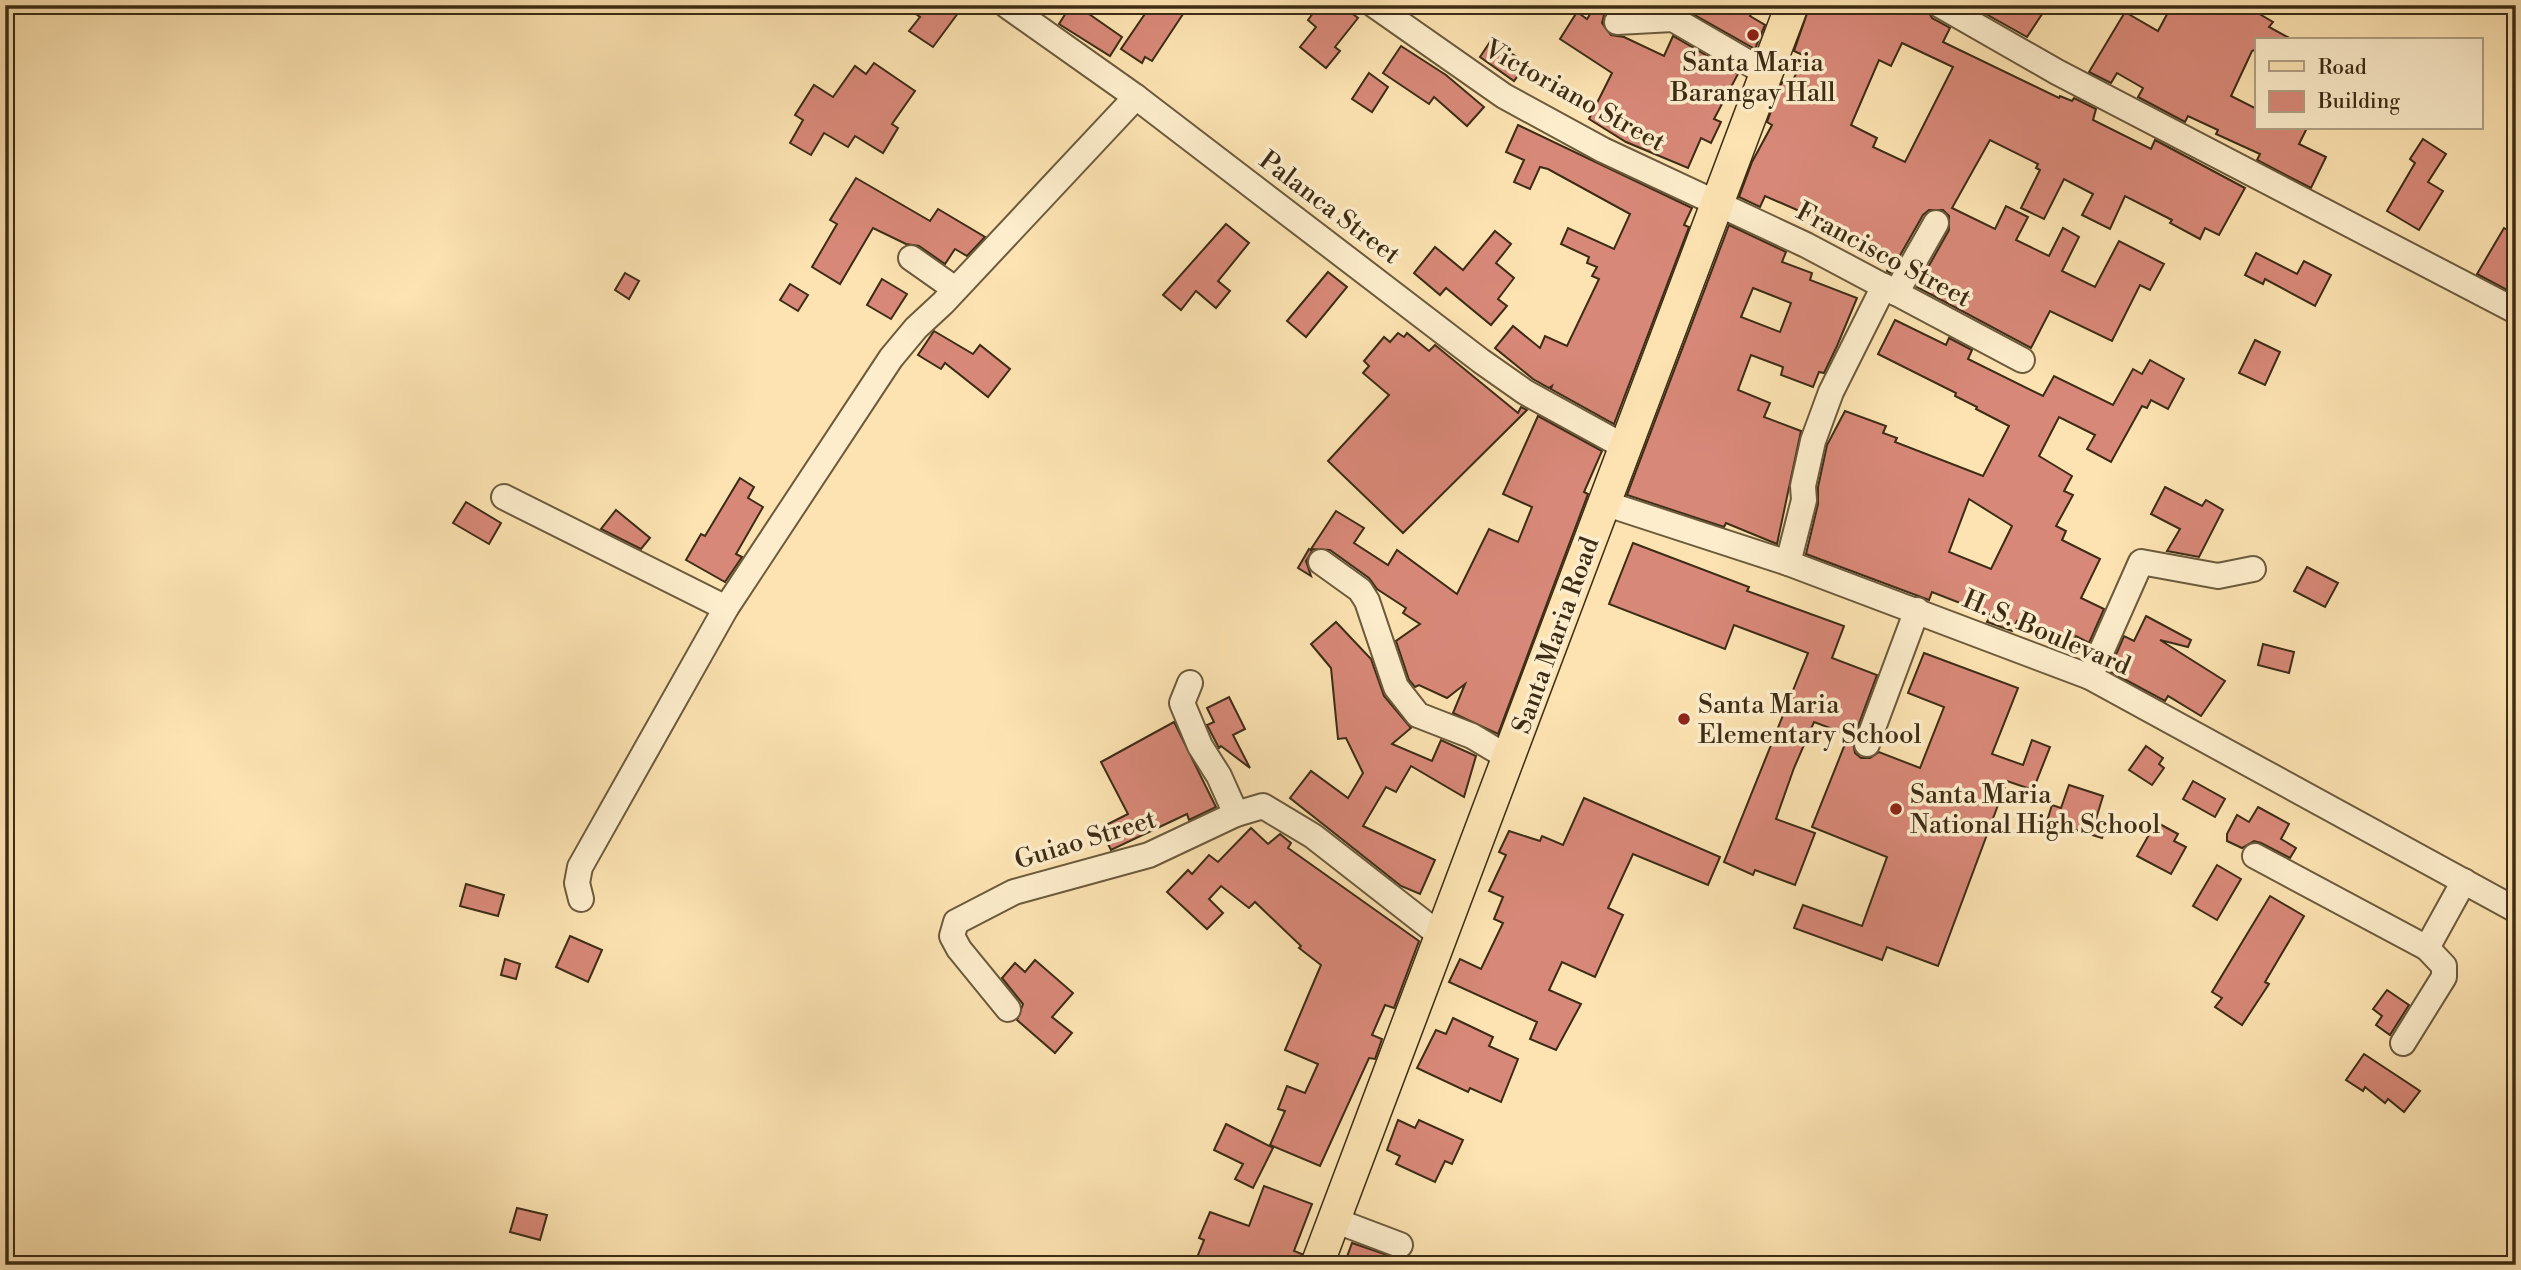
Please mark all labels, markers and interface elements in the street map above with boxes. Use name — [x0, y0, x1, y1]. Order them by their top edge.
marker: Santa Maria Barangay Hall — [1745, 27, 1761, 43]
street label: Victoriano Street — [1478, 32, 1671, 159]
legend — [2255, 38, 2482, 130]
place label: Santa Maria Barangay Hall — [1670, 47, 1836, 109]
text: Road — [2318, 55, 2367, 81]
text: Building — [2317, 89, 2400, 115]
street label: Palanca Street — [1253, 144, 1406, 271]
street label: Francisco Street — [1791, 195, 1976, 314]
street label: Santa Maria Road — [1506, 532, 1606, 738]
street label: H. S. Boulevard — [1958, 583, 2135, 683]
place label: Santa Maria Elementary School — [1698, 689, 1922, 751]
marker: Santa Maria Elementary School — [1676, 711, 1692, 727]
place label: Santa Maria National High School — [1910, 779, 2160, 841]
marker: Santa Maria National High School — [1888, 801, 1904, 817]
street label: Guiao Street — [1011, 803, 1160, 877]

